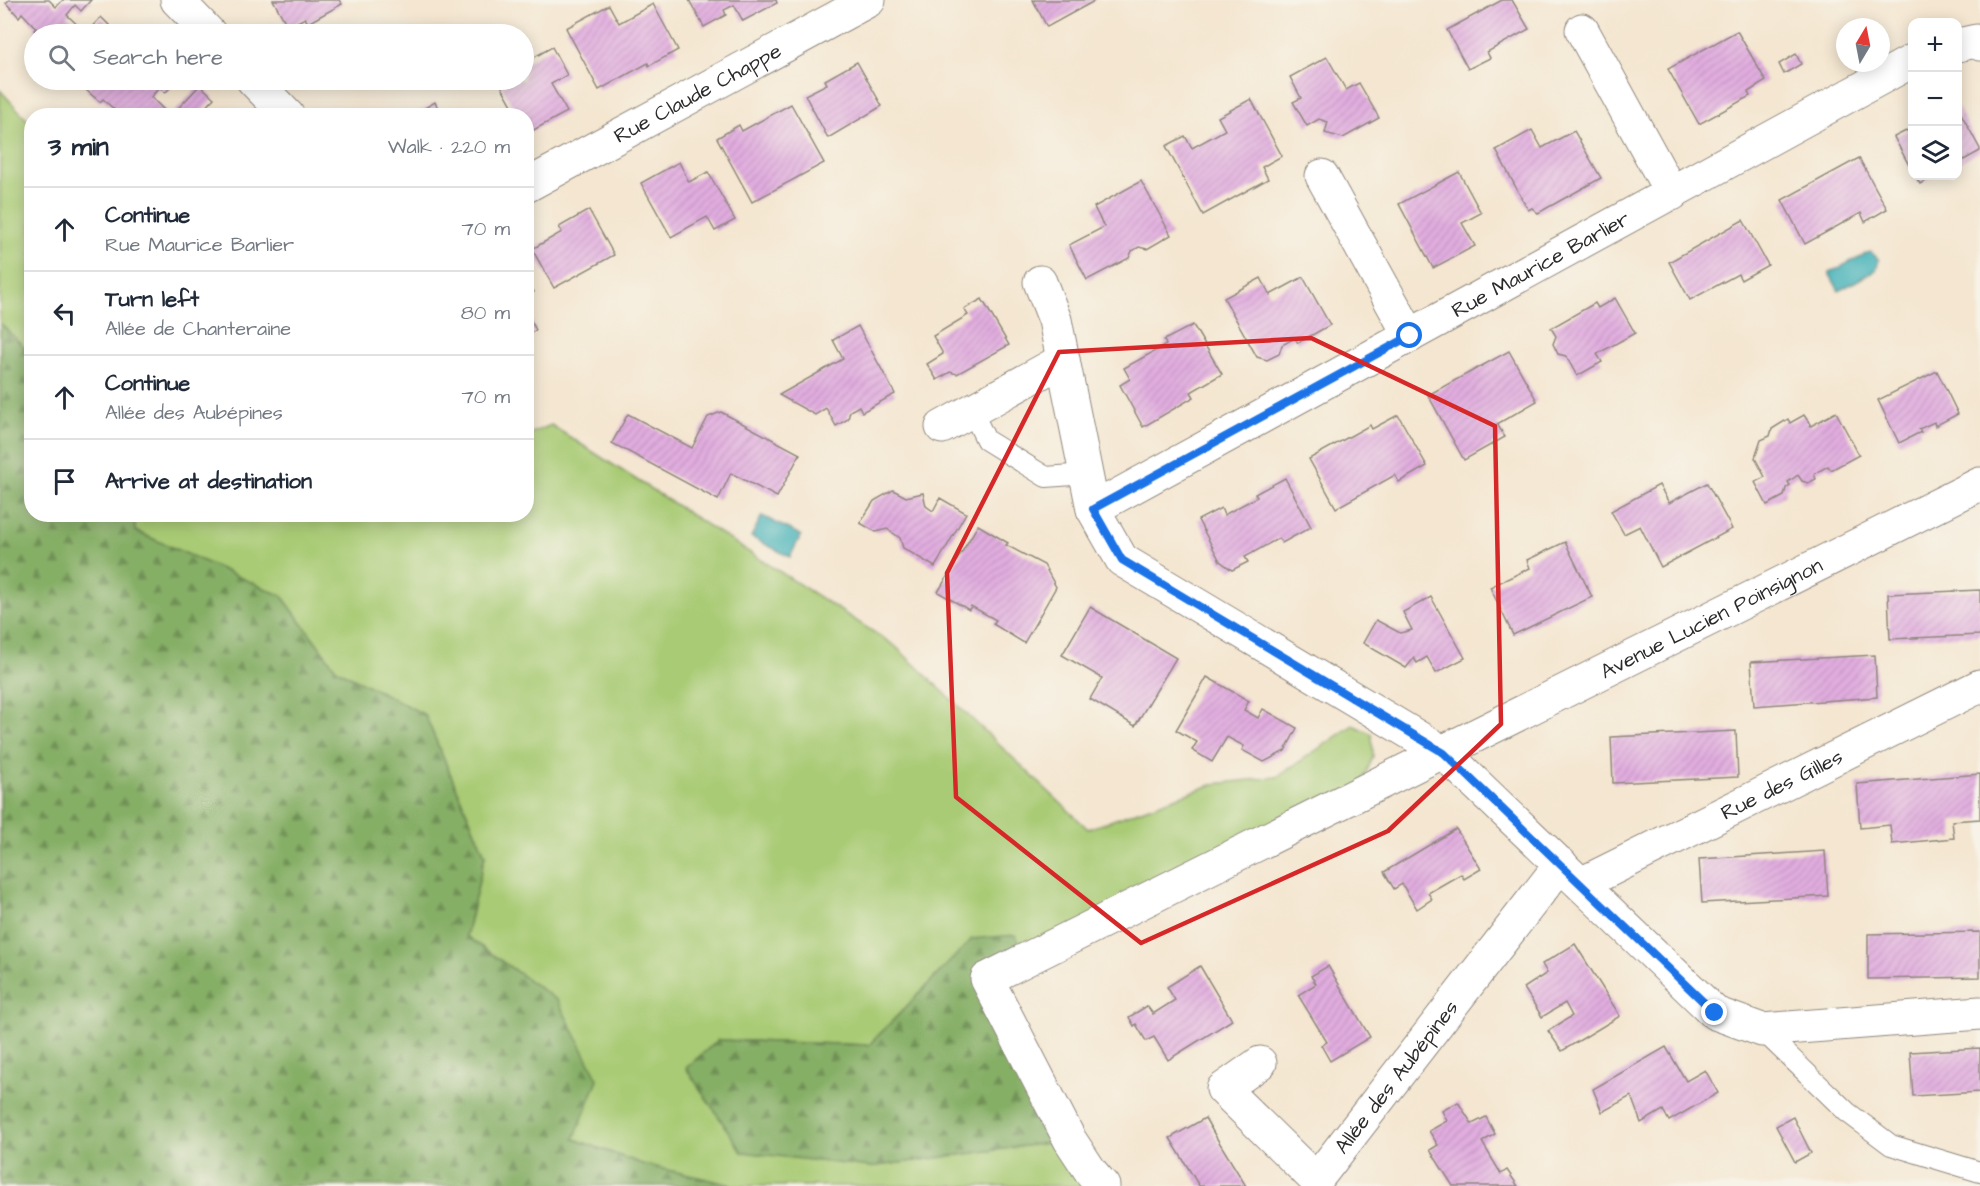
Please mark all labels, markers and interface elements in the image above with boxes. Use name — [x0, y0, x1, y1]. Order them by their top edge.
north arrow — [1836, 18, 1890, 72]
map controls — [1908, 18, 1962, 180]
button: + — [1908, 18, 1962, 72]
search box — [24, 24, 534, 90]
street label: Rue Claude Chappe — [609, 36, 786, 150]
icon: search — [45, 41, 78, 74]
text: Search here — [93, 42, 223, 73]
button: − — [1908, 72, 1962, 126]
button: layers — [1908, 126, 1962, 180]
text: 3 min — [48, 129, 109, 165]
text: Walk · 220 m — [388, 133, 510, 161]
text: Continue — [105, 200, 190, 231]
street label: Rue Maurice Barlier — [1446, 204, 1635, 325]
icon: ahead — [48, 213, 81, 246]
text: 70 m — [462, 215, 510, 243]
text: Rue Maurice Barlier — [105, 231, 294, 259]
text: Turn left — [105, 284, 199, 315]
icon: left — [48, 297, 81, 330]
text: 80 m — [461, 299, 510, 327]
text: Allée de Chanteraine — [105, 315, 291, 343]
route start — [1396, 322, 1422, 348]
text: Continue — [105, 368, 190, 399]
icon: ahead — [48, 381, 81, 414]
text: 70 m — [462, 383, 510, 411]
text: Allée des Aubépines — [105, 399, 283, 427]
icon: arrive — [48, 465, 81, 498]
text: Arrive at destination — [105, 466, 312, 497]
street label: Avenue Lucien Poinsignon — [1595, 550, 1827, 686]
street label: Rue des Gilles — [1716, 742, 1848, 827]
street label: Allée des Aubépines — [1327, 994, 1465, 1160]
route end — [1701, 999, 1727, 1025]

